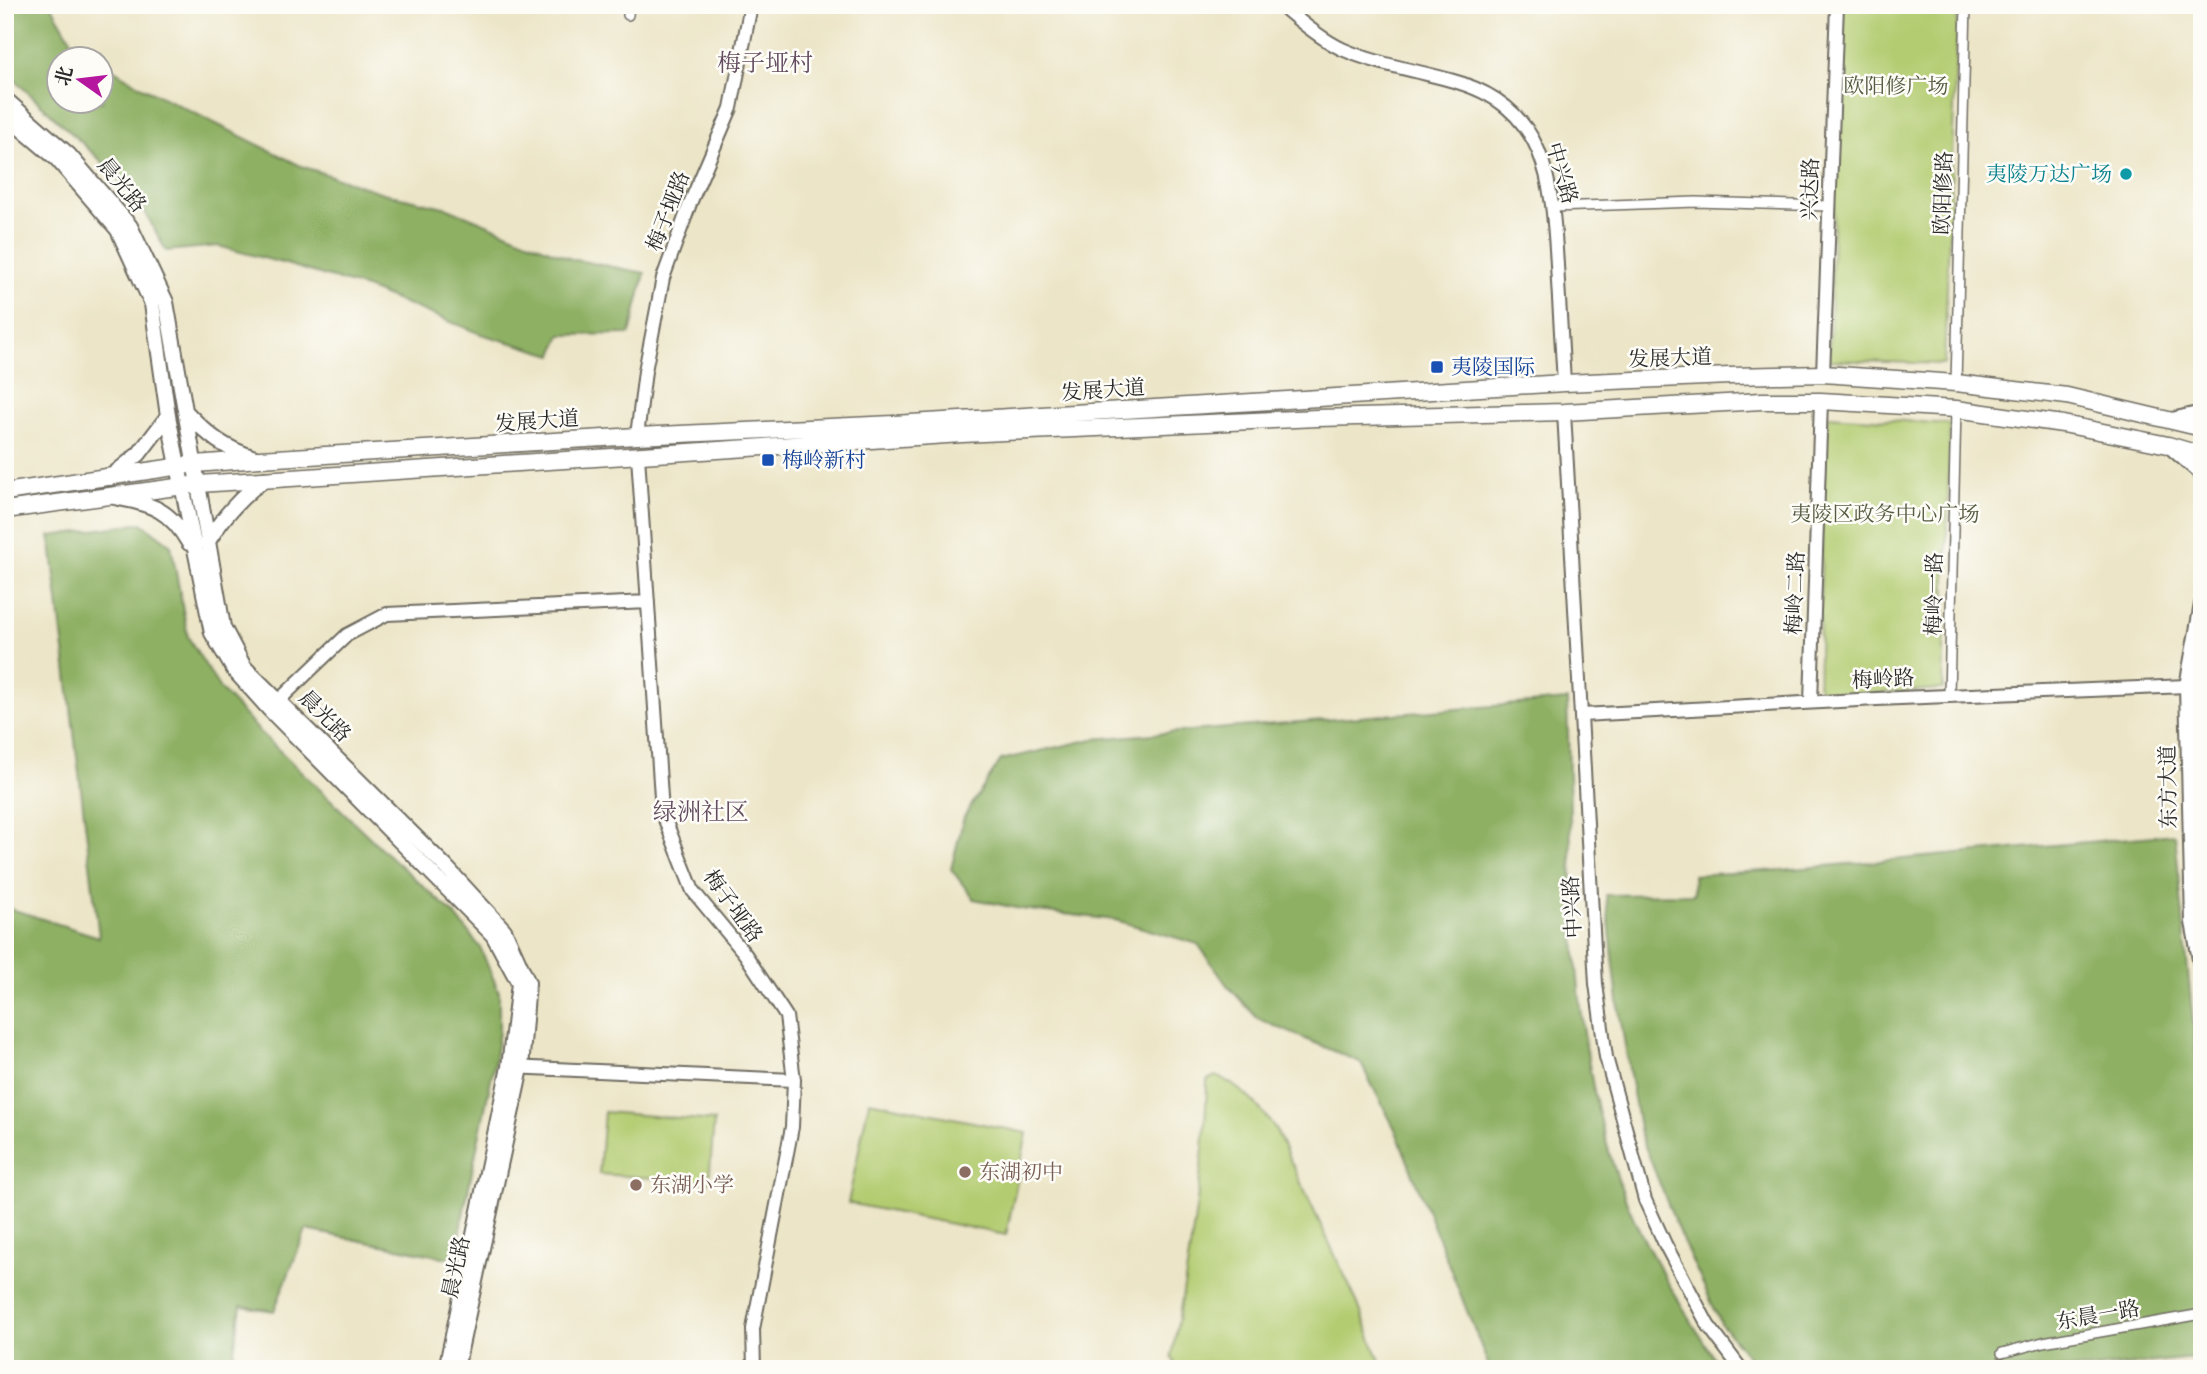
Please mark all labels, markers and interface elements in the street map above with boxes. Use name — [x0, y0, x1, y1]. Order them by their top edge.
north arrow — [46, 46, 116, 116]
district label: 梅子垭村 — [717, 49, 813, 80]
text: 北 — [52, 64, 79, 88]
park label: 欧阳修广场 — [1844, 74, 1949, 101]
street label: 中兴路 — [1539, 139, 1582, 207]
street label: 欧阳修路 — [1930, 151, 1959, 235]
street label: 晨光路 — [91, 153, 151, 219]
street label: 兴达路 — [1797, 157, 1826, 221]
place label: 夷陵万达广场 — [1986, 162, 2112, 189]
marker: 夷陵万达广场 — [2118, 166, 2134, 182]
street label: 梅子垭路 — [642, 167, 697, 256]
street label: 发展大道 — [1628, 345, 1712, 374]
place label: 夷陵国际 — [1451, 355, 1535, 382]
marker: 夷陵国际 — [1429, 359, 1445, 375]
street label: 发展大道 — [1060, 375, 1146, 408]
street label: 发展大道 — [494, 406, 580, 439]
place label: 梅岭新村 — [782, 448, 866, 475]
marker: 梅岭新村 — [760, 452, 776, 468]
park label: 夷陵区政务中心广场 — [1791, 502, 1980, 529]
street label: 梅岭二路 — [1782, 551, 1811, 635]
street label: 梅岭一路 — [1921, 552, 1950, 636]
street label: 梅岭路 — [1851, 665, 1915, 696]
street label: 晨光路 — [292, 685, 356, 749]
street label: 东方大道 — [2155, 745, 2184, 829]
district label: 绿洲社区 — [653, 798, 749, 829]
street label: 梅子垭路 — [696, 865, 767, 949]
street label: 中兴路 — [1558, 875, 1589, 939]
place label: 东湖初中 — [979, 1160, 1063, 1187]
marker: 东湖初中 — [957, 1164, 973, 1180]
place label: 东湖小学 — [650, 1173, 734, 1200]
marker: 东湖小学 — [628, 1177, 644, 1193]
street label: 晨光路 — [438, 1234, 477, 1301]
street label: 东晨一路 — [2055, 1296, 2142, 1337]

